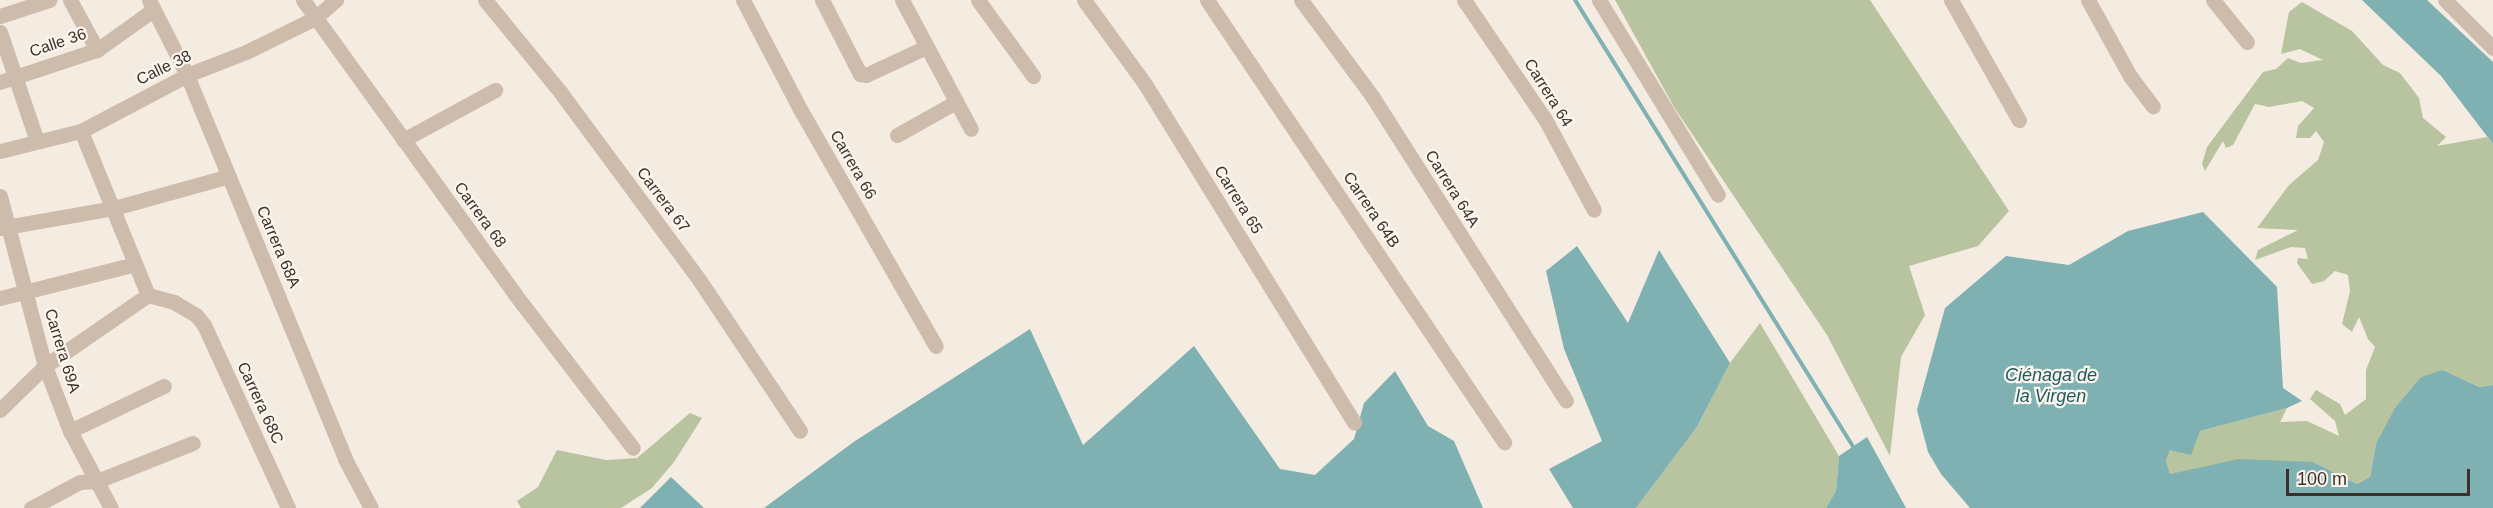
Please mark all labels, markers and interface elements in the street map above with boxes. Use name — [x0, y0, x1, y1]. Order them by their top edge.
street label: Calle 36 — [27, 24, 89, 62]
street label: Calle 38 — [133, 47, 195, 89]
street label: Carrera 64 — [1520, 55, 1576, 131]
street label: Carrera 66 — [826, 127, 880, 203]
street label: Carrera 64A — [1421, 147, 1483, 231]
street label: Carrera 65 — [1210, 162, 1266, 238]
street label: Carrera 67 — [632, 164, 694, 236]
street label: Carrera 64B — [1339, 169, 1403, 251]
street label: Carrera 68 — [450, 178, 510, 252]
street label: Carrera 68A — [252, 203, 304, 291]
street label: Carrera 69A — [40, 307, 84, 395]
street label: Carrera 68C — [233, 359, 287, 447]
water label: Ciénaga de la Virgen — [2005, 365, 2097, 407]
scale bar — [2289, 457, 2474, 495]
text: 100 m — [2297, 469, 2347, 489]

